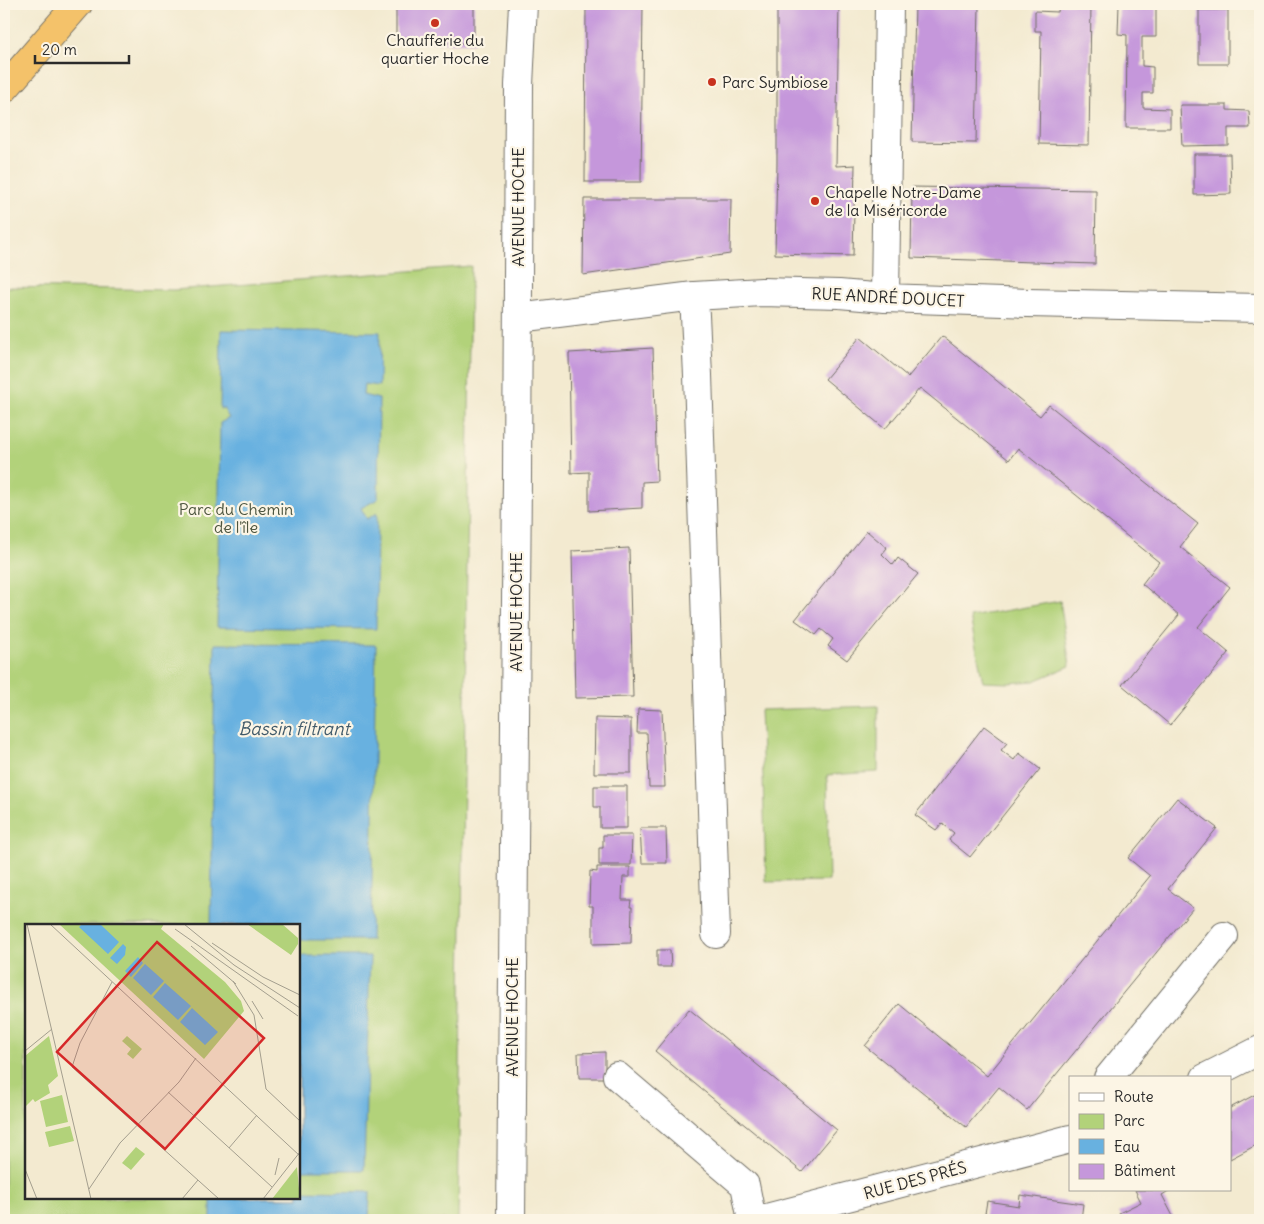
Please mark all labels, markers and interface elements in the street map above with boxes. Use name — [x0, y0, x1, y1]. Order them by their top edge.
marker: Chaufferie du quartier Hoche — [429, 17, 441, 29]
place label: Chaufferie du quartier Hoche — [381, 30, 489, 68]
scale bar — [35, 32, 129, 64]
text: 20 m — [42, 40, 77, 59]
place label: Parc Symbiose — [722, 72, 828, 92]
marker: Parc Symbiose — [706, 76, 718, 88]
street label: AVENUE HOCHE — [508, 147, 528, 267]
place label: Chapelle Notre-Dame de la Miséricorde — [825, 182, 981, 220]
marker: Chapelle Notre-Dame de la Miséricorde — [809, 195, 821, 207]
street label: RUE ANDRÉ DOUCET — [811, 283, 965, 311]
park label: Parc du Chemin de l'île — [179, 499, 293, 537]
street label: AVENUE HOCHE — [506, 552, 526, 672]
water label: Bassin filtrant — [239, 717, 351, 740]
inset map — [25, 924, 300, 1199]
street label: AVENUE HOCHE — [502, 957, 522, 1077]
legend — [1069, 1076, 1232, 1192]
text: Route — [1114, 1087, 1154, 1106]
text: Parc — [1114, 1111, 1145, 1130]
text: Eau — [1114, 1137, 1140, 1156]
street label: RUE DES PRÉS — [861, 1157, 969, 1203]
text: Bâtiment — [1114, 1161, 1176, 1180]

